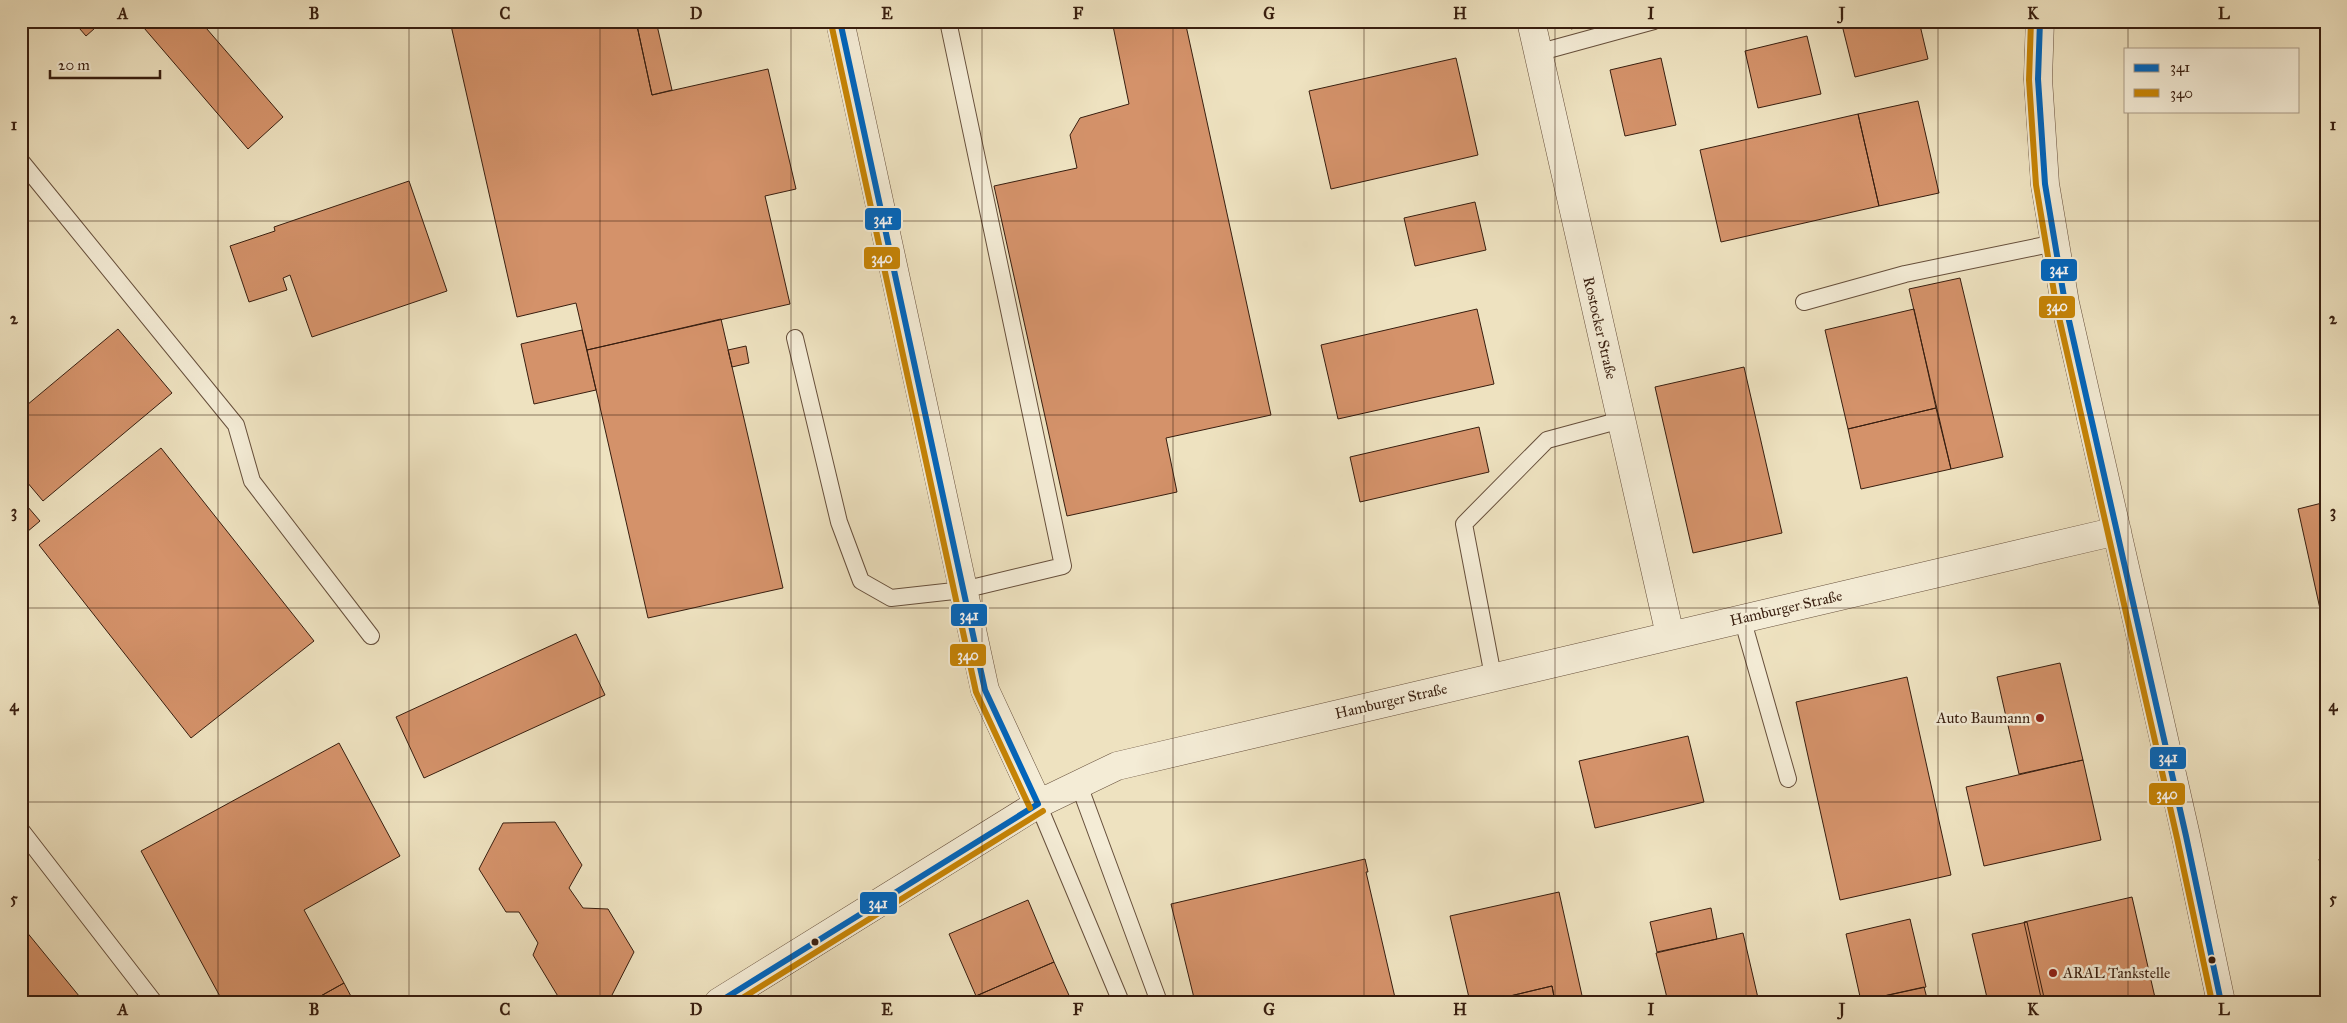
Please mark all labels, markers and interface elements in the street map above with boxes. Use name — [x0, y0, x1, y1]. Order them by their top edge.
text: A — [117, 4, 129, 23]
text: B — [309, 4, 319, 23]
text: C — [500, 4, 511, 23]
text: D — [690, 4, 703, 23]
text: E — [881, 4, 893, 23]
text: F — [1073, 4, 1084, 23]
text: G — [1263, 4, 1275, 23]
text: H — [1453, 4, 1467, 23]
text: I — [1648, 4, 1655, 23]
text: J — [1837, 4, 1846, 24]
text: K — [2027, 4, 2039, 23]
text: L — [2218, 4, 2230, 23]
scale bar — [50, 48, 160, 80]
legend — [2124, 48, 2300, 112]
text: 20 m — [58, 56, 90, 74]
text: 341 — [2170, 58, 2190, 76]
text: 340 — [2170, 84, 2193, 102]
text: 1 — [11, 115, 18, 134]
text: 1 — [2330, 115, 2337, 134]
line badge: 341 — [864, 207, 902, 231]
text: 341 — [874, 211, 893, 229]
line badge: 340 — [863, 246, 901, 270]
text: 340 — [871, 250, 893, 268]
line badge: 341 — [2040, 258, 2078, 282]
text: 341 — [2050, 261, 2069, 279]
street label: Rostocker Straße — [1579, 275, 1621, 381]
line badge: 340 — [2038, 295, 2076, 319]
text: 340 — [2046, 298, 2068, 316]
text: 2 — [10, 309, 19, 328]
text: 2 — [2329, 309, 2338, 328]
text: 3 — [11, 502, 17, 522]
text: 3 — [2330, 502, 2336, 522]
street label: Hamburger Straße — [1728, 586, 1844, 630]
line badge: 341 — [950, 603, 988, 627]
text: 341 — [960, 607, 979, 625]
line badge: 340 — [949, 643, 987, 667]
text: 340 — [957, 647, 979, 665]
street label: Hamburger Straße — [1333, 679, 1449, 723]
text: 4 — [10, 696, 20, 716]
text: 4 — [2329, 696, 2339, 716]
place label: Auto Baumann — [1935, 709, 2030, 727]
marker: Auto Baumann — [2034, 712, 2046, 724]
line badge: 341 — [2149, 746, 2187, 770]
text: 341 — [2159, 749, 2178, 767]
line badge: 340 — [2148, 782, 2186, 806]
text: 340 — [2156, 786, 2178, 804]
text: 5 — [10, 889, 18, 908]
text: 5 — [2329, 889, 2337, 908]
line badge: 341 — [859, 891, 898, 915]
text: 341 — [869, 895, 888, 913]
unlabelled marker — [810, 937, 820, 947]
unlabelled marker — [2207, 955, 2217, 965]
place label: ARAL Tankstelle — [2062, 964, 2170, 982]
marker: ARAL Tankstelle — [2047, 967, 2059, 979]
text: A — [117, 1000, 129, 1019]
text: B — [309, 1000, 319, 1019]
text: C — [500, 1000, 511, 1019]
text: D — [690, 1000, 703, 1019]
text: E — [881, 1000, 893, 1019]
text: F — [1073, 1000, 1084, 1019]
text: G — [1263, 1000, 1275, 1019]
text: H — [1453, 1000, 1467, 1019]
text: I — [1648, 1000, 1655, 1019]
text: J — [1837, 1000, 1846, 1020]
text: K — [2027, 1000, 2039, 1019]
text: L — [2218, 1000, 2230, 1019]

